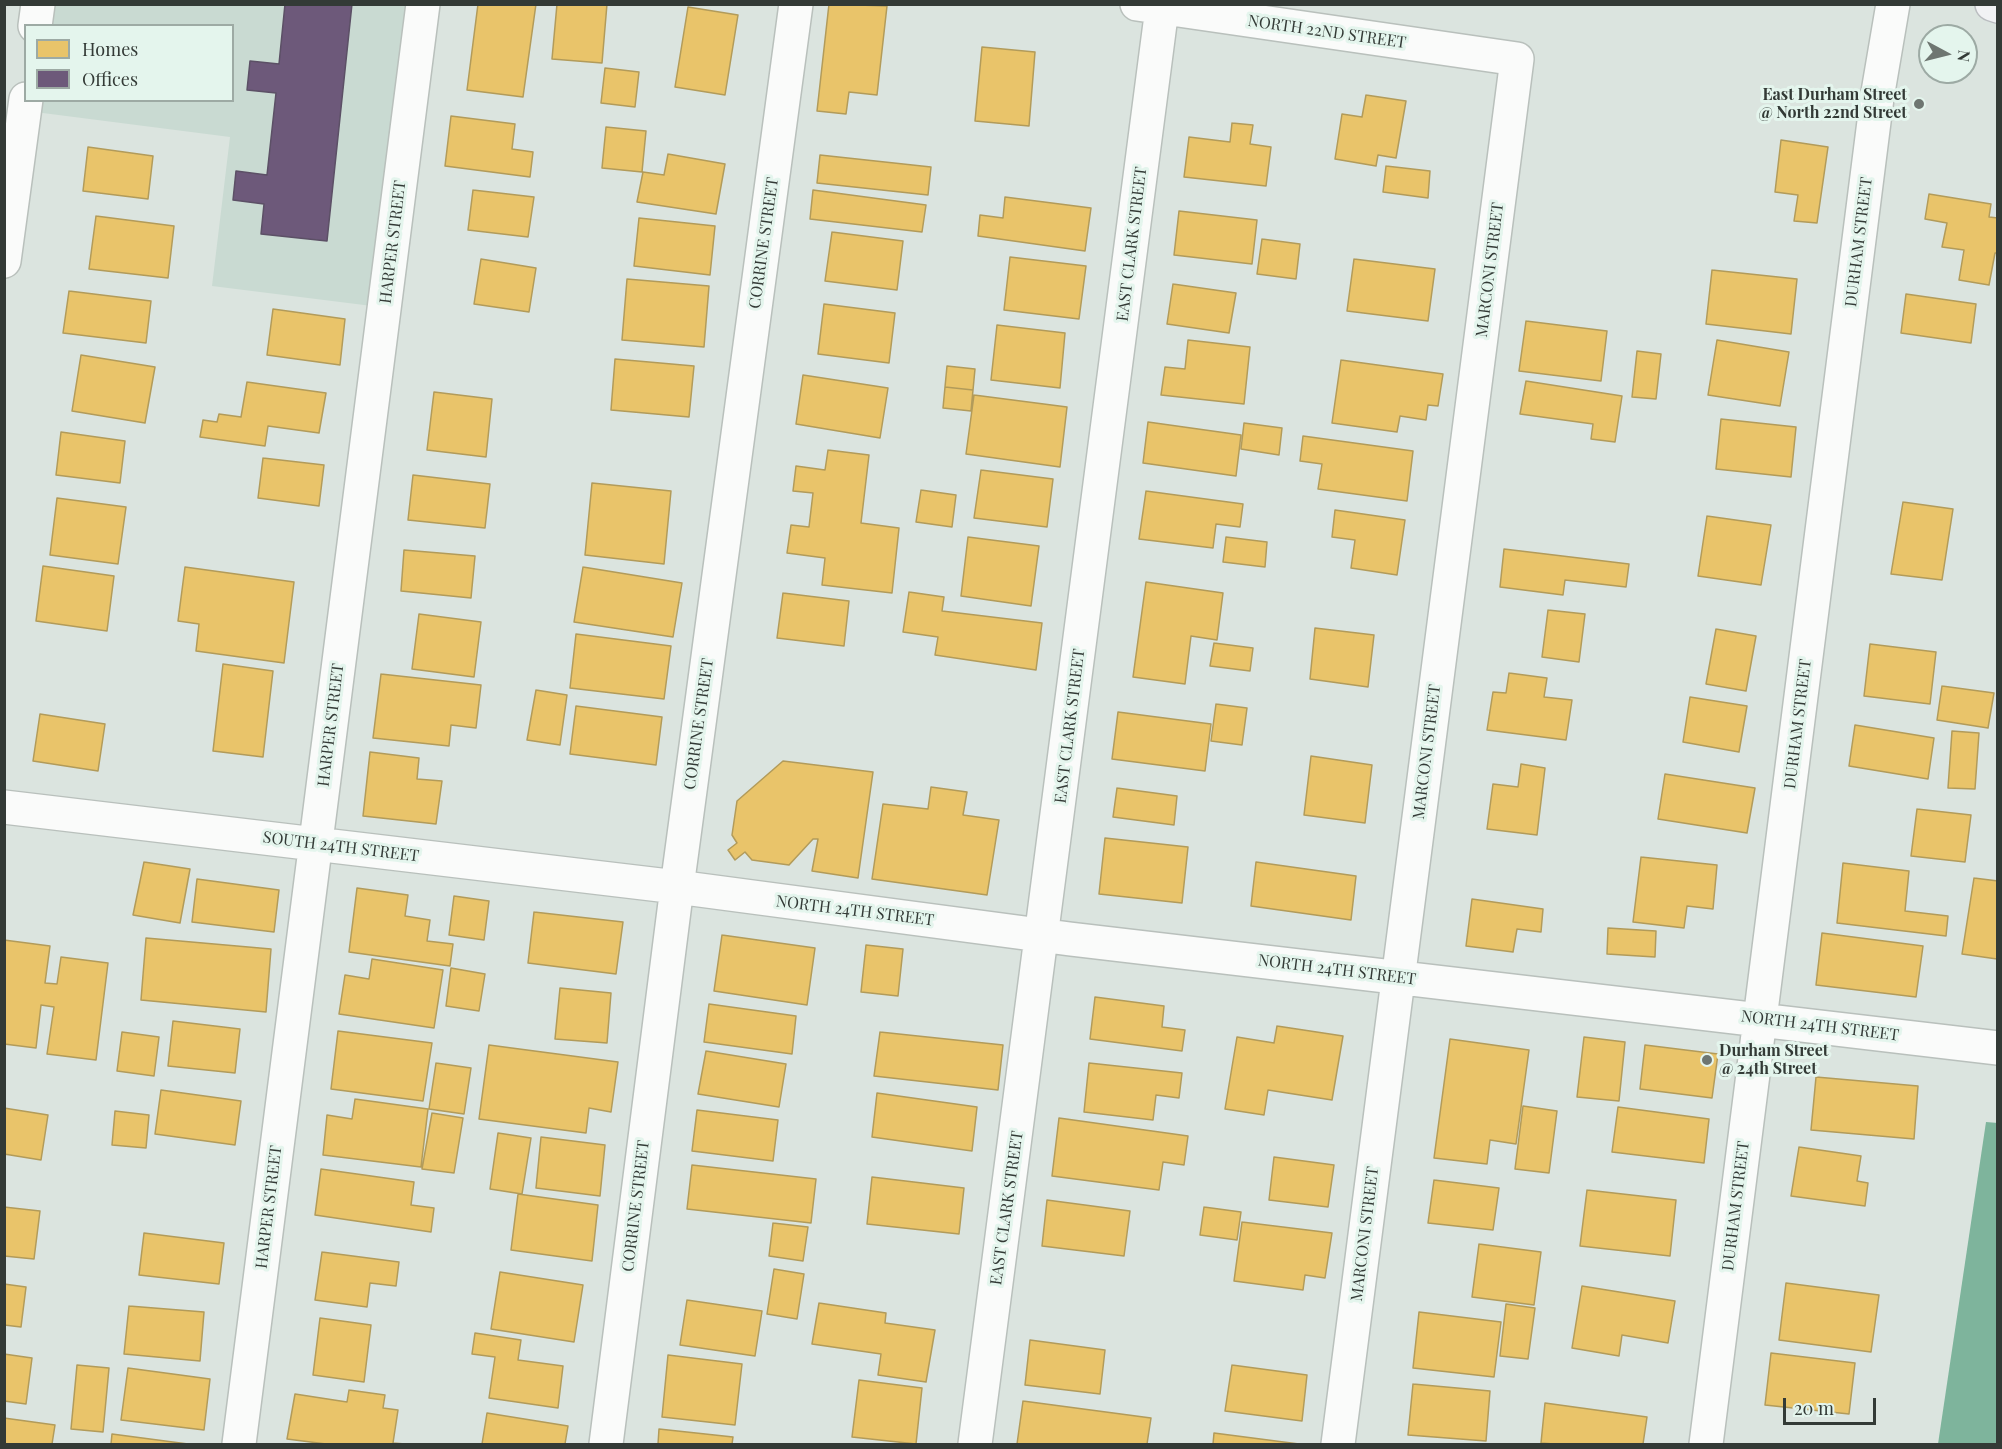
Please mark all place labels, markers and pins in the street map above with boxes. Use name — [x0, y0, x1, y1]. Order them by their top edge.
place label: East Durham Street @ North 22nd Street — [1758, 85, 1907, 123]
marker: East Durham Street @ North 22nd Street — [1912, 97, 1926, 111]
place label: Durham Street @ 24th Street — [1719, 1041, 1828, 1079]
marker: Durham Street @ 24th Street — [1700, 1053, 1714, 1067]

